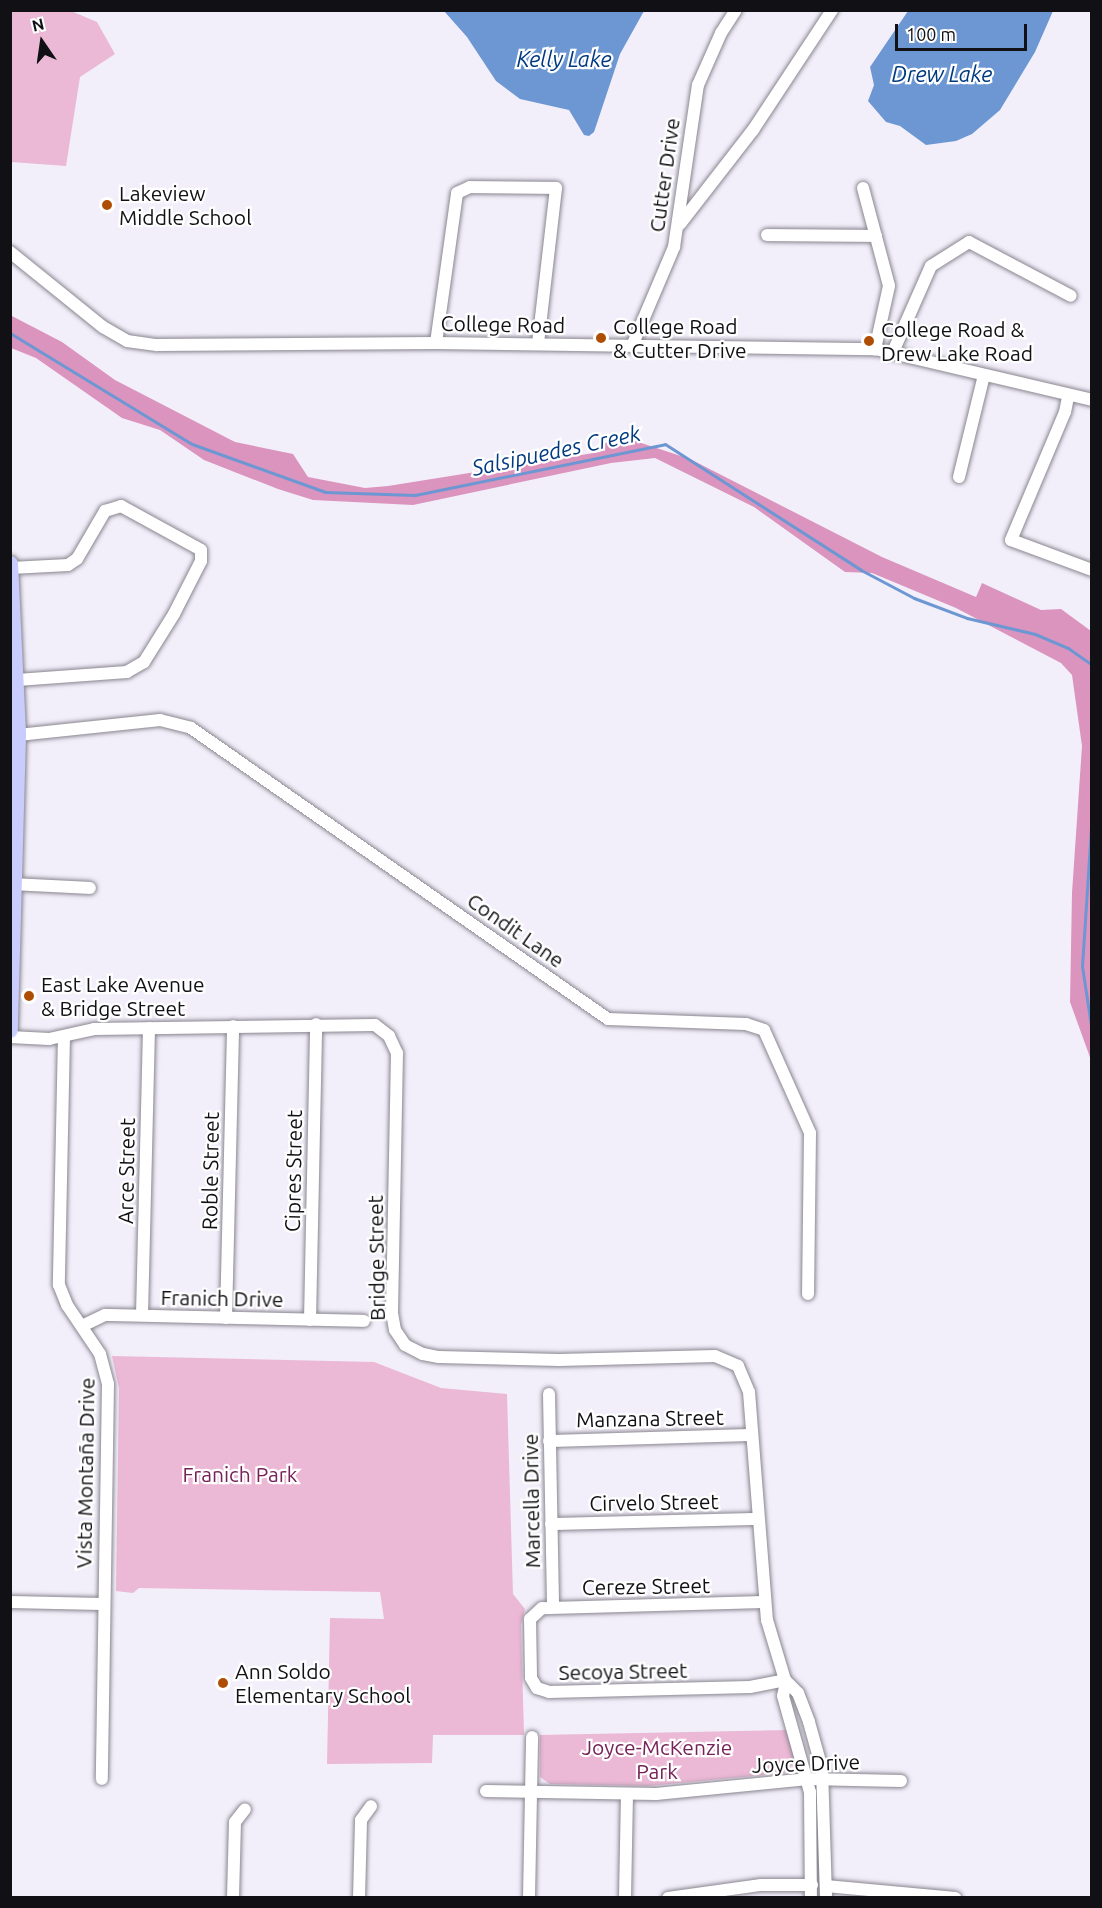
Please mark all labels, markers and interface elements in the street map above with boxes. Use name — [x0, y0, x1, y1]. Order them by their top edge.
north arrow — [12, 12, 72, 72]
scale bar — [898, 12, 1030, 50]
text: N — [30, 14, 46, 35]
text: 100 m — [906, 24, 956, 44]
water label: Kelly Lake — [516, 46, 612, 72]
water label: Drew Lake — [892, 61, 992, 87]
street label: Cutter Drive — [644, 116, 684, 234]
place label: Lakeview Middle School — [119, 180, 252, 230]
marker: Lakeview Middle School — [100, 198, 114, 212]
street label: College Road — [440, 310, 566, 338]
place label: College Road & Cutter Drive — [613, 313, 747, 363]
place label: College Road & Drew Lake Road — [881, 316, 1033, 366]
marker: College Road & Cutter Drive — [594, 331, 608, 345]
marker: College Road & Drew Lake Road — [862, 334, 876, 348]
water label: Salsipuedes Creek — [469, 419, 643, 481]
street label: Condit Lane — [463, 887, 569, 973]
place label: East Lake Avenue & Bridge Street — [41, 971, 205, 1021]
marker: East Lake Avenue & Bridge Street — [22, 989, 36, 1003]
street label: Cipres Street — [279, 1110, 307, 1232]
street label: Roble Street — [196, 1112, 224, 1230]
street label: Arce Street — [112, 1118, 140, 1224]
street label: Bridge Street — [362, 1195, 390, 1321]
street label: Franich Drive — [160, 1284, 284, 1312]
street label: Vista Montaña Drive — [71, 1377, 99, 1569]
street label: Manzana Street — [576, 1404, 724, 1432]
street label: Marcella Drive — [517, 1434, 545, 1568]
park label: Franich Park — [183, 1461, 297, 1487]
street label: Cirvelo Street — [589, 1488, 719, 1516]
street label: Cereze Street — [582, 1572, 710, 1600]
street label: Secoya Street — [558, 1657, 688, 1685]
place label: Ann Soldo Elementary School — [235, 1658, 411, 1708]
marker: Ann Soldo Elementary School — [216, 1676, 230, 1690]
park label: Joyce-McKenzie Park — [582, 1734, 732, 1784]
street label: Joyce Drive — [751, 1749, 861, 1777]

